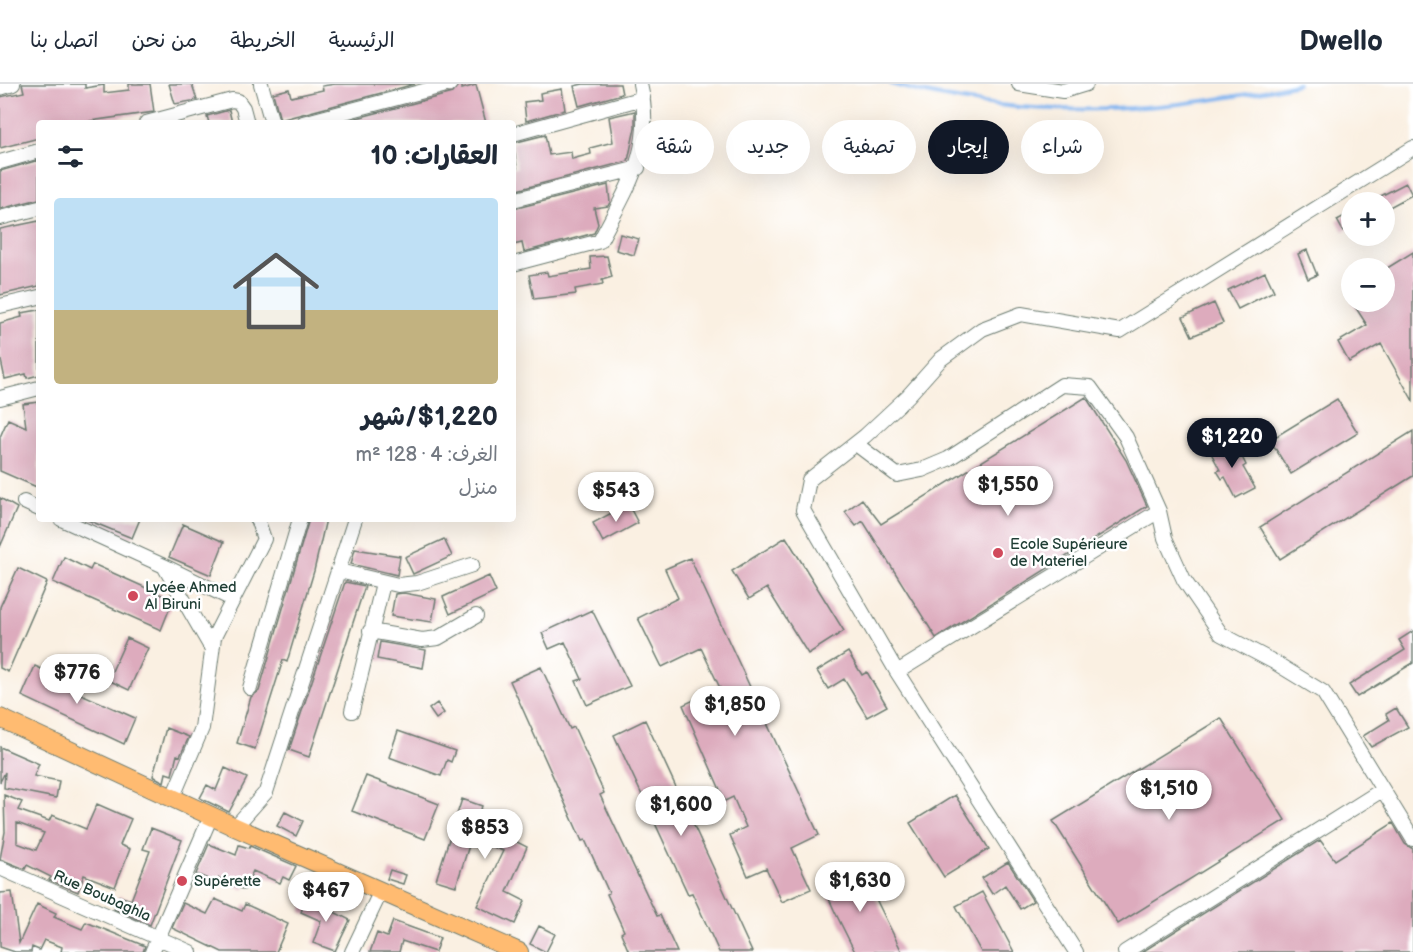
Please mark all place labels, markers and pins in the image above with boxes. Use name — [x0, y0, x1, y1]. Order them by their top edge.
pin: $1,220 — [1183, 418, 1281, 469]
pin: $1,550 — [959, 466, 1057, 517]
pin: $543 — [580, 472, 652, 523]
place label: Ecole Supérieure de Materiel — [1010, 535, 1128, 571]
marker: Ecole Supérieure de Materiel — [991, 546, 1005, 560]
place label: Lycée Ahmed Al Biruni — [145, 578, 237, 614]
marker: Lycée Ahmed Al Biruni — [126, 589, 140, 603]
pin: $776 — [41, 654, 113, 705]
pin: $1,850 — [686, 686, 784, 737]
pin: $1,510 — [1120, 770, 1218, 821]
pin: $1,600 — [632, 786, 730, 837]
pin: $853 — [449, 809, 521, 860]
pin: $1,630 — [811, 862, 909, 913]
place label: Supérette — [194, 872, 261, 891]
pin: $467 — [290, 872, 362, 923]
marker: Supérette — [175, 874, 189, 888]

